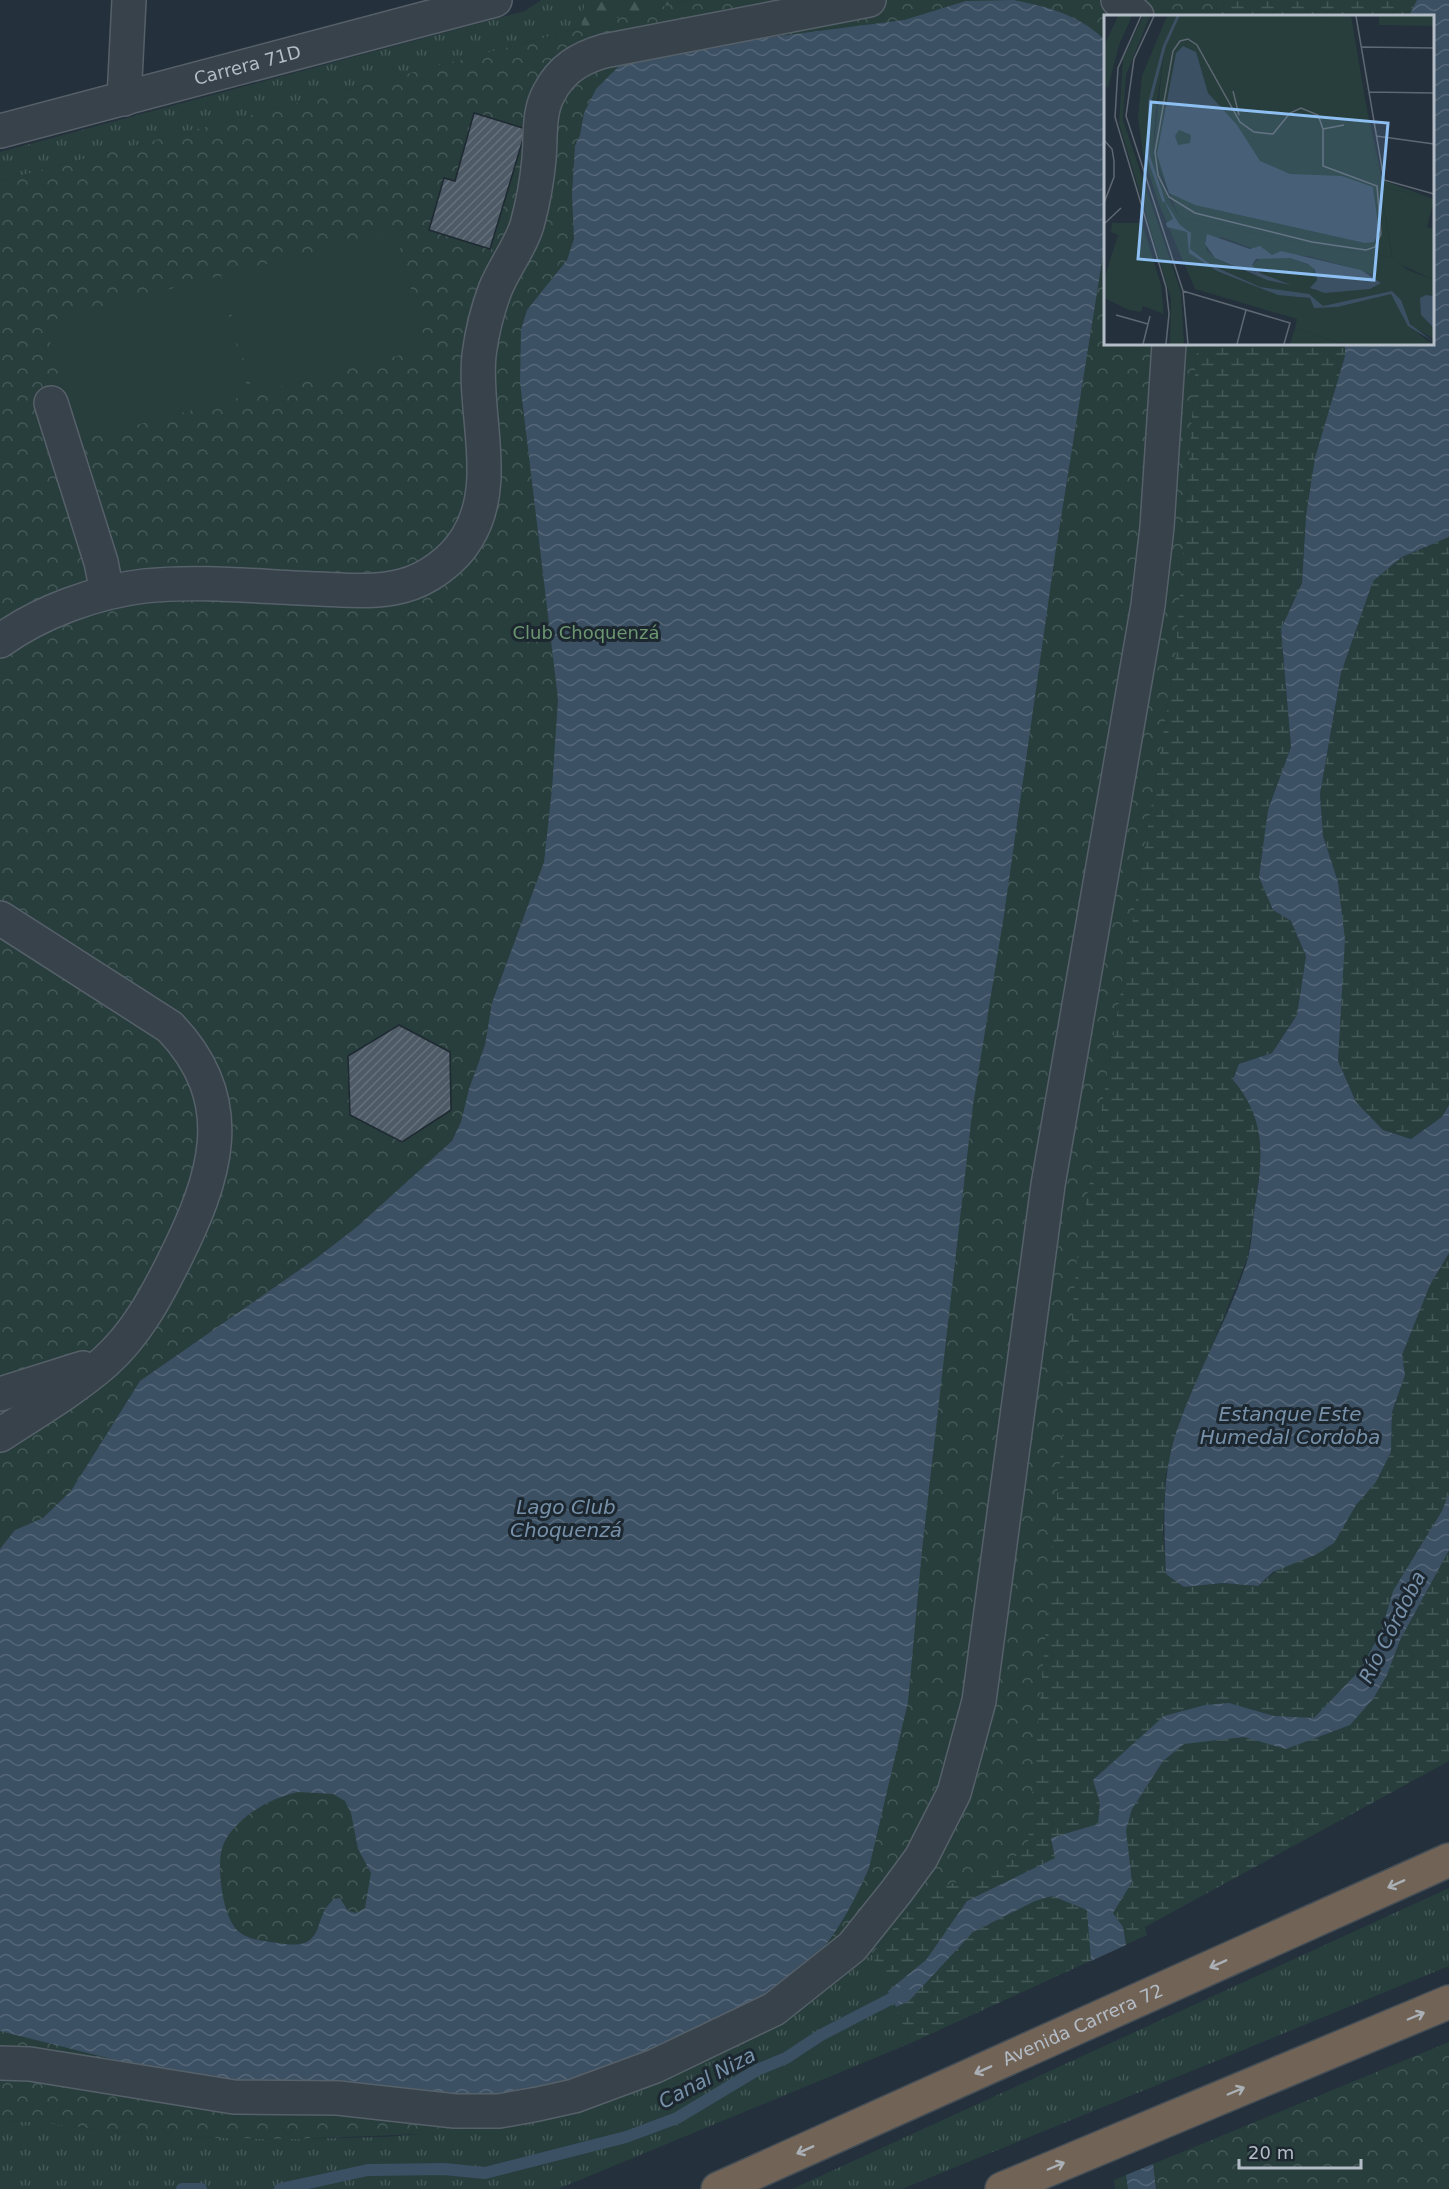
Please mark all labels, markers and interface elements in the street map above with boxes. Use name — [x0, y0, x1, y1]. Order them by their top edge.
inset map — [1104, 15, 1434, 345]
street label: Carrera 71D — [192, 41, 303, 89]
park label: Club Choquenzá — [513, 622, 659, 643]
water label: Estanque Este Humedal Cordoba — [1200, 1402, 1380, 1449]
water label: Lago Club Choquenzá — [510, 1495, 622, 1542]
water label: Río Córdoba — [1354, 1567, 1430, 1687]
one-way arrow — [1387, 1878, 1405, 1890]
one-way arrow — [1209, 1958, 1227, 1970]
street label: Avenida Carrera 72 — [999, 1979, 1166, 2070]
one-way arrow — [1406, 2010, 1424, 2021]
water label: Canal Niza — [654, 2042, 760, 2114]
one-way arrow — [974, 2064, 992, 2076]
one-way arrow — [1226, 2085, 1244, 2096]
scale bar — [1239, 2132, 1360, 2170]
text: 20 m — [1248, 2142, 1294, 2163]
one-way arrow — [796, 2144, 814, 2156]
one-way arrow — [1046, 2160, 1065, 2171]

